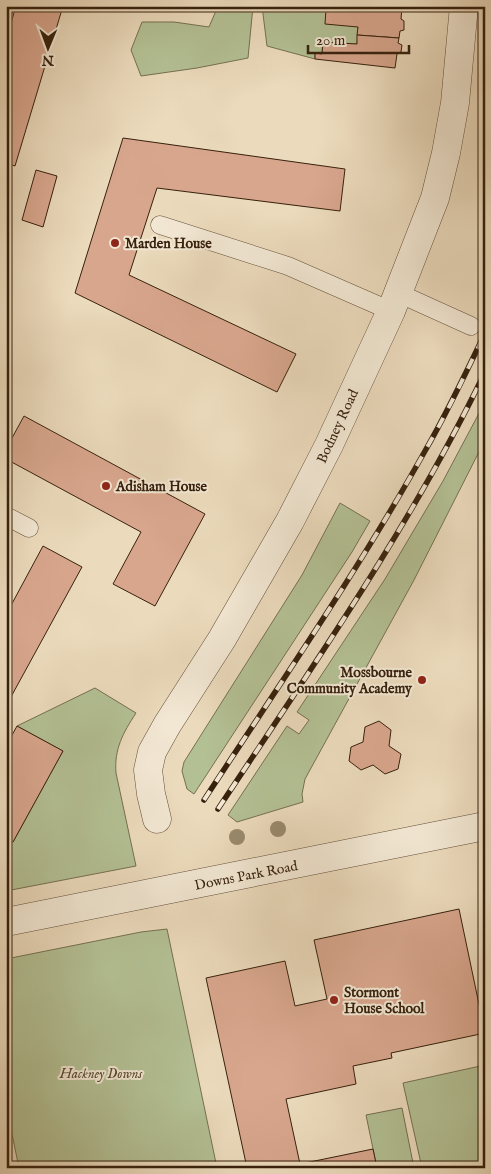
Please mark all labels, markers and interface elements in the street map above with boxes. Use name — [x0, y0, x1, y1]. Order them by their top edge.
north arrow — [22, 22, 72, 72]
scale bar — [308, 22, 410, 54]
text: 20 m — [316, 31, 346, 50]
text: N — [42, 51, 55, 69]
place label: Marden House — [125, 235, 212, 253]
marker: Marden House — [109, 237, 121, 249]
street label: Bodney Road — [313, 386, 363, 466]
place label: Adisham House — [115, 478, 207, 496]
marker: Adisham House — [100, 480, 112, 492]
place label: Mossbourne Community Academy — [287, 664, 413, 698]
marker: Mossbourne Community Academy — [416, 674, 428, 686]
street label: Downs Park Road — [193, 857, 300, 895]
place label: Stormont House School — [344, 984, 426, 1018]
marker: Stormont House School — [328, 994, 340, 1006]
park label: Hackney Downs — [59, 1065, 143, 1083]

